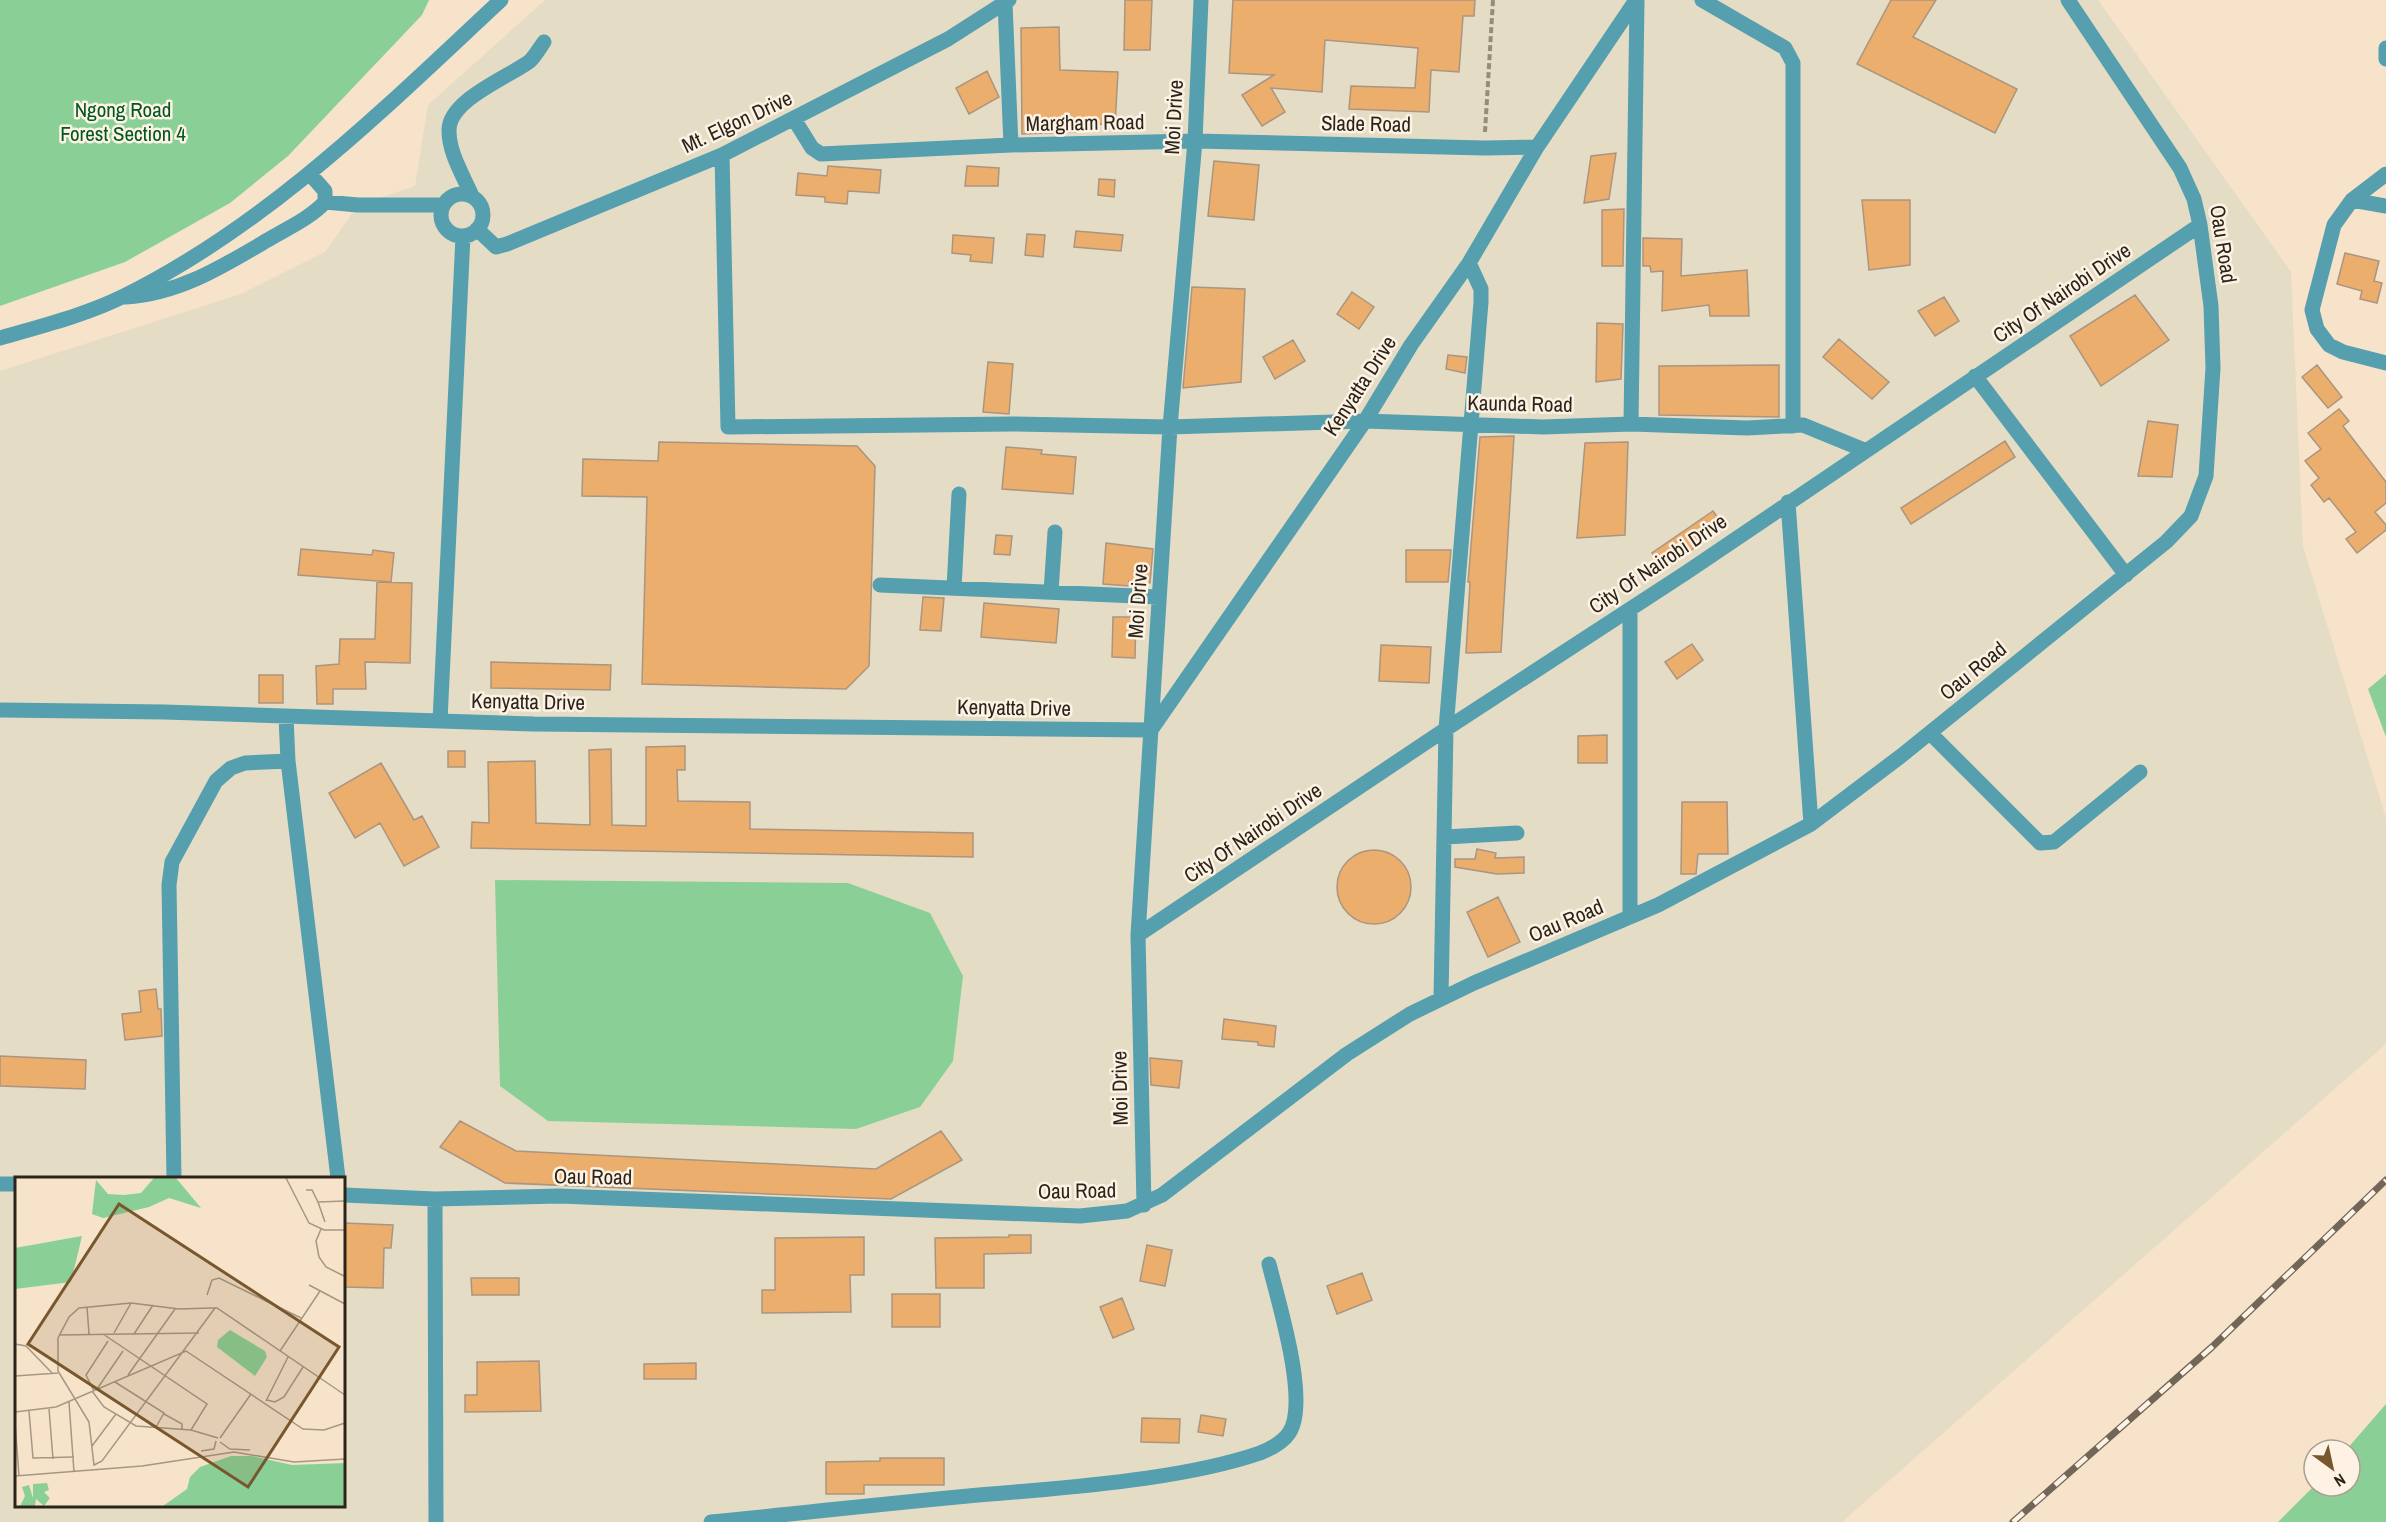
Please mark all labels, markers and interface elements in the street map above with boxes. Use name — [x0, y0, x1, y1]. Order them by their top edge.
street label: Moi Drive — [1157, 79, 1190, 155]
street label: Mt. Elgon Drive — [677, 83, 797, 160]
park label: Ngong Road Forest Section 4 — [60, 95, 186, 148]
street label: Margham Road — [1025, 107, 1145, 138]
street label: Slade Road — [1321, 108, 1411, 139]
street label: Oau Road — [2203, 203, 2244, 285]
street label: City Of Nairobi Drive — [1987, 236, 2136, 350]
street label: Kenyatta Drive — [1316, 330, 1403, 441]
street label: Kaunda Road — [1467, 388, 1573, 419]
street label: City Of Nairobi Drive — [1583, 507, 1732, 621]
street label: Moi Drive — [1120, 563, 1155, 639]
street label: Oau Road — [1933, 635, 2012, 707]
street label: Kenyatta Drive — [471, 686, 585, 717]
street label: Kenyatta Drive — [957, 692, 1071, 723]
street label: City Of Nairobi Drive — [1178, 776, 1327, 890]
street label: Oau Road — [1524, 892, 1608, 949]
street label: Moi Drive — [1104, 1050, 1135, 1126]
street label: Oau Road — [554, 1161, 633, 1192]
street label: Oau Road — [1037, 1175, 1116, 1206]
inset map — [15, 1177, 345, 1507]
north arrow — [2302, 1438, 2362, 1498]
text: N — [2330, 1469, 2350, 1492]

